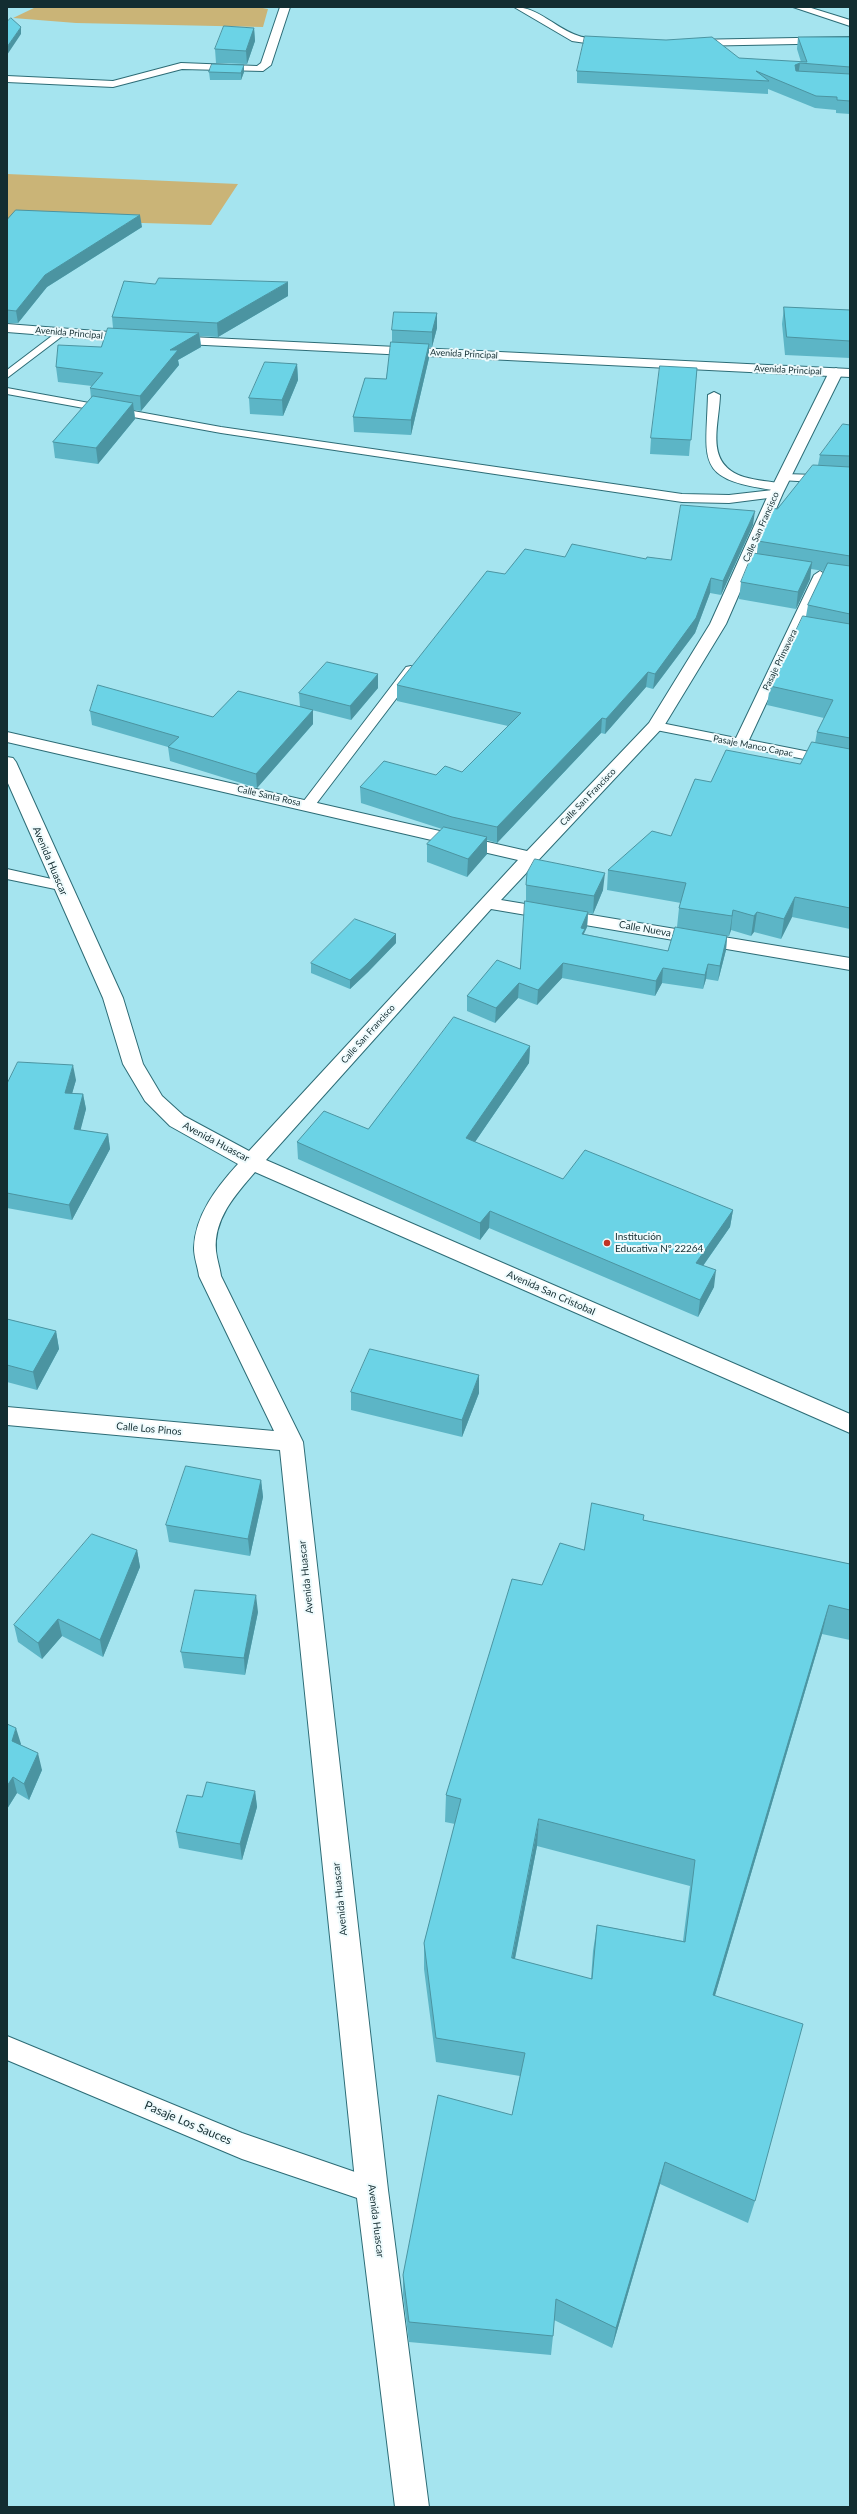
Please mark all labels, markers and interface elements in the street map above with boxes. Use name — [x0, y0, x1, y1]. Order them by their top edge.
street label: Avenida Principal — [35, 325, 103, 341]
street label: Avenida Principal — [430, 347, 498, 361]
street label: Avenida Principal — [754, 363, 822, 377]
street label: Calle San Francisco — [741, 490, 781, 564]
street label: Pasaje Primavera — [761, 628, 799, 692]
street label: Pasaje Manco Capac — [712, 733, 794, 759]
street label: Calle San Francisco — [558, 766, 618, 828]
street label: Calle Santa Rosa — [236, 783, 302, 809]
street label: Avenida Huascar — [30, 825, 70, 897]
street label: Calle Nueva — [618, 919, 672, 939]
street label: Calle San Francisco — [339, 1002, 397, 1066]
street label: Avenida Huascar — [181, 1119, 251, 1165]
place label: Institución Educativa Nº 22264 — [615, 1231, 703, 1254]
marker: Institución Educativa Nº 22264 — [602, 1238, 612, 1248]
street label: Avenida San Cristobal — [505, 1268, 597, 1318]
street label: Calle Los Pinos — [116, 1420, 182, 1438]
street label: Avenida Huascar — [296, 1540, 316, 1614]
street label: Avenida Huascar — [330, 1862, 350, 1936]
street label: Pasaje Los Sauces — [142, 2098, 234, 2148]
street label: Avenida Huascar — [366, 2184, 386, 2258]

